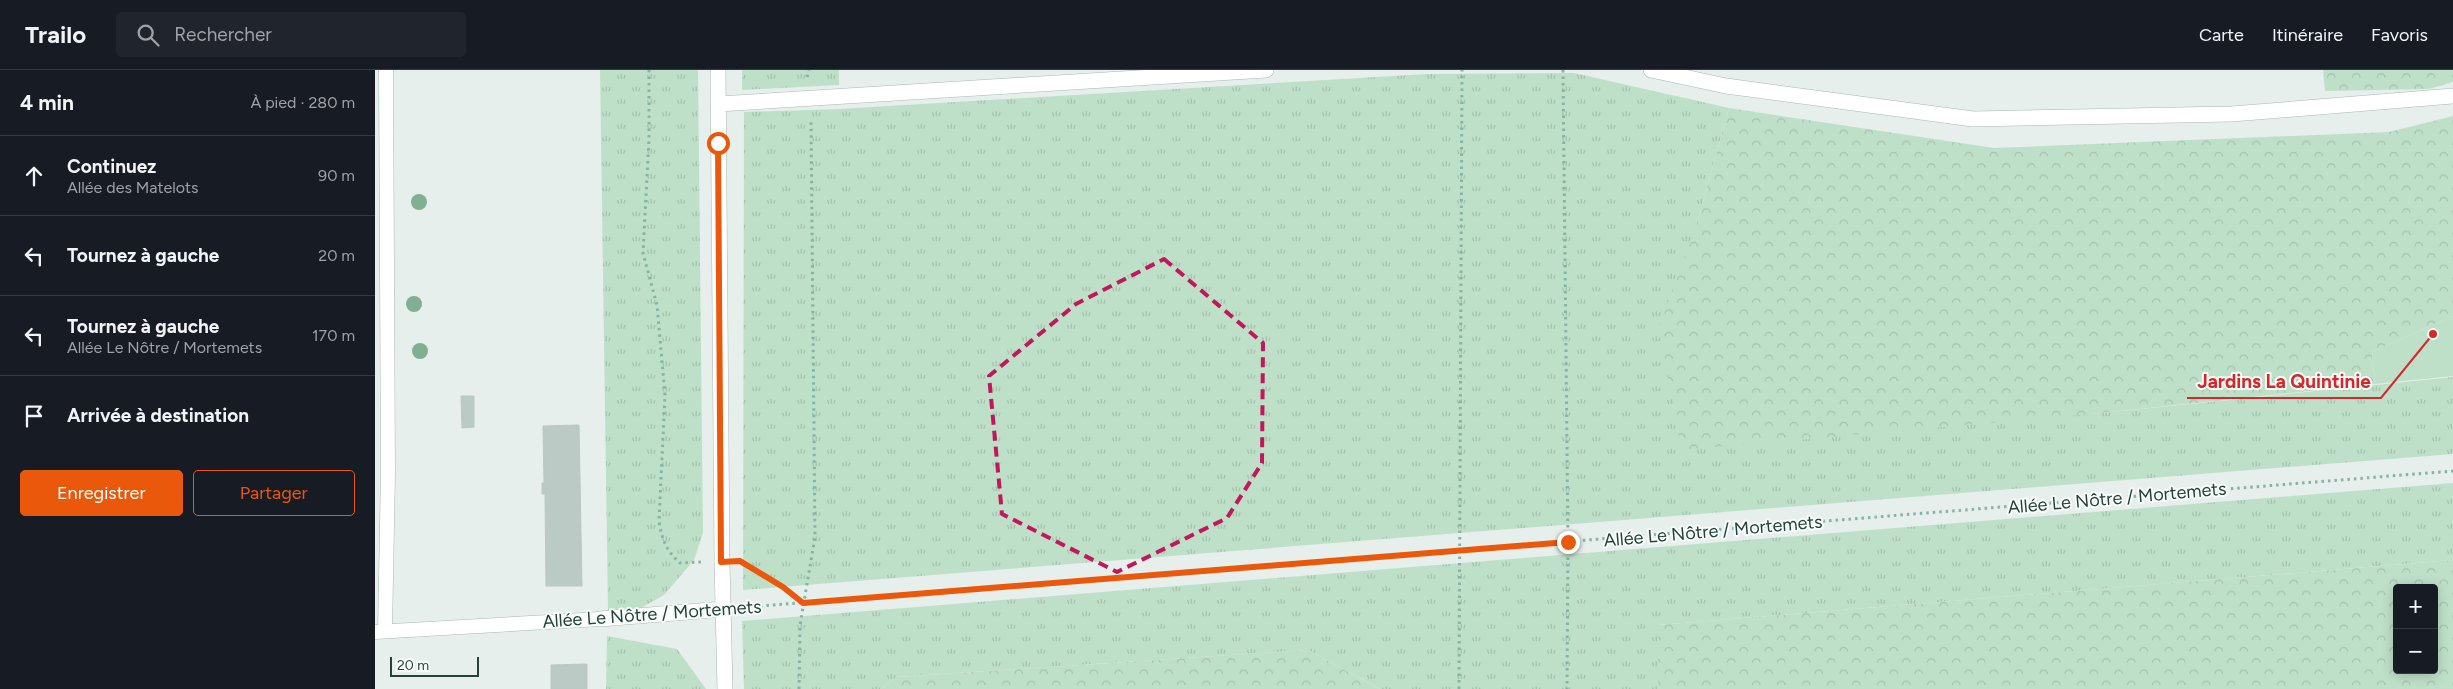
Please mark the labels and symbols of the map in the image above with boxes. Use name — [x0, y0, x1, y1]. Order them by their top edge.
route start — [707, 132, 730, 155]
callout: Jardins La Quintinie — [2187, 364, 2381, 398]
text: Jardins La Quintinie — [2197, 370, 2371, 393]
street label: Allée Le Nôtre / Mortemets — [2007, 477, 2227, 519]
street label: Allée Le Nôtre / Mortemets — [1603, 510, 1823, 552]
route end — [1557, 531, 1580, 554]
street label: Allée Le Nôtre / Mortemets — [542, 595, 762, 633]
scale bar — [390, 654, 479, 677]

